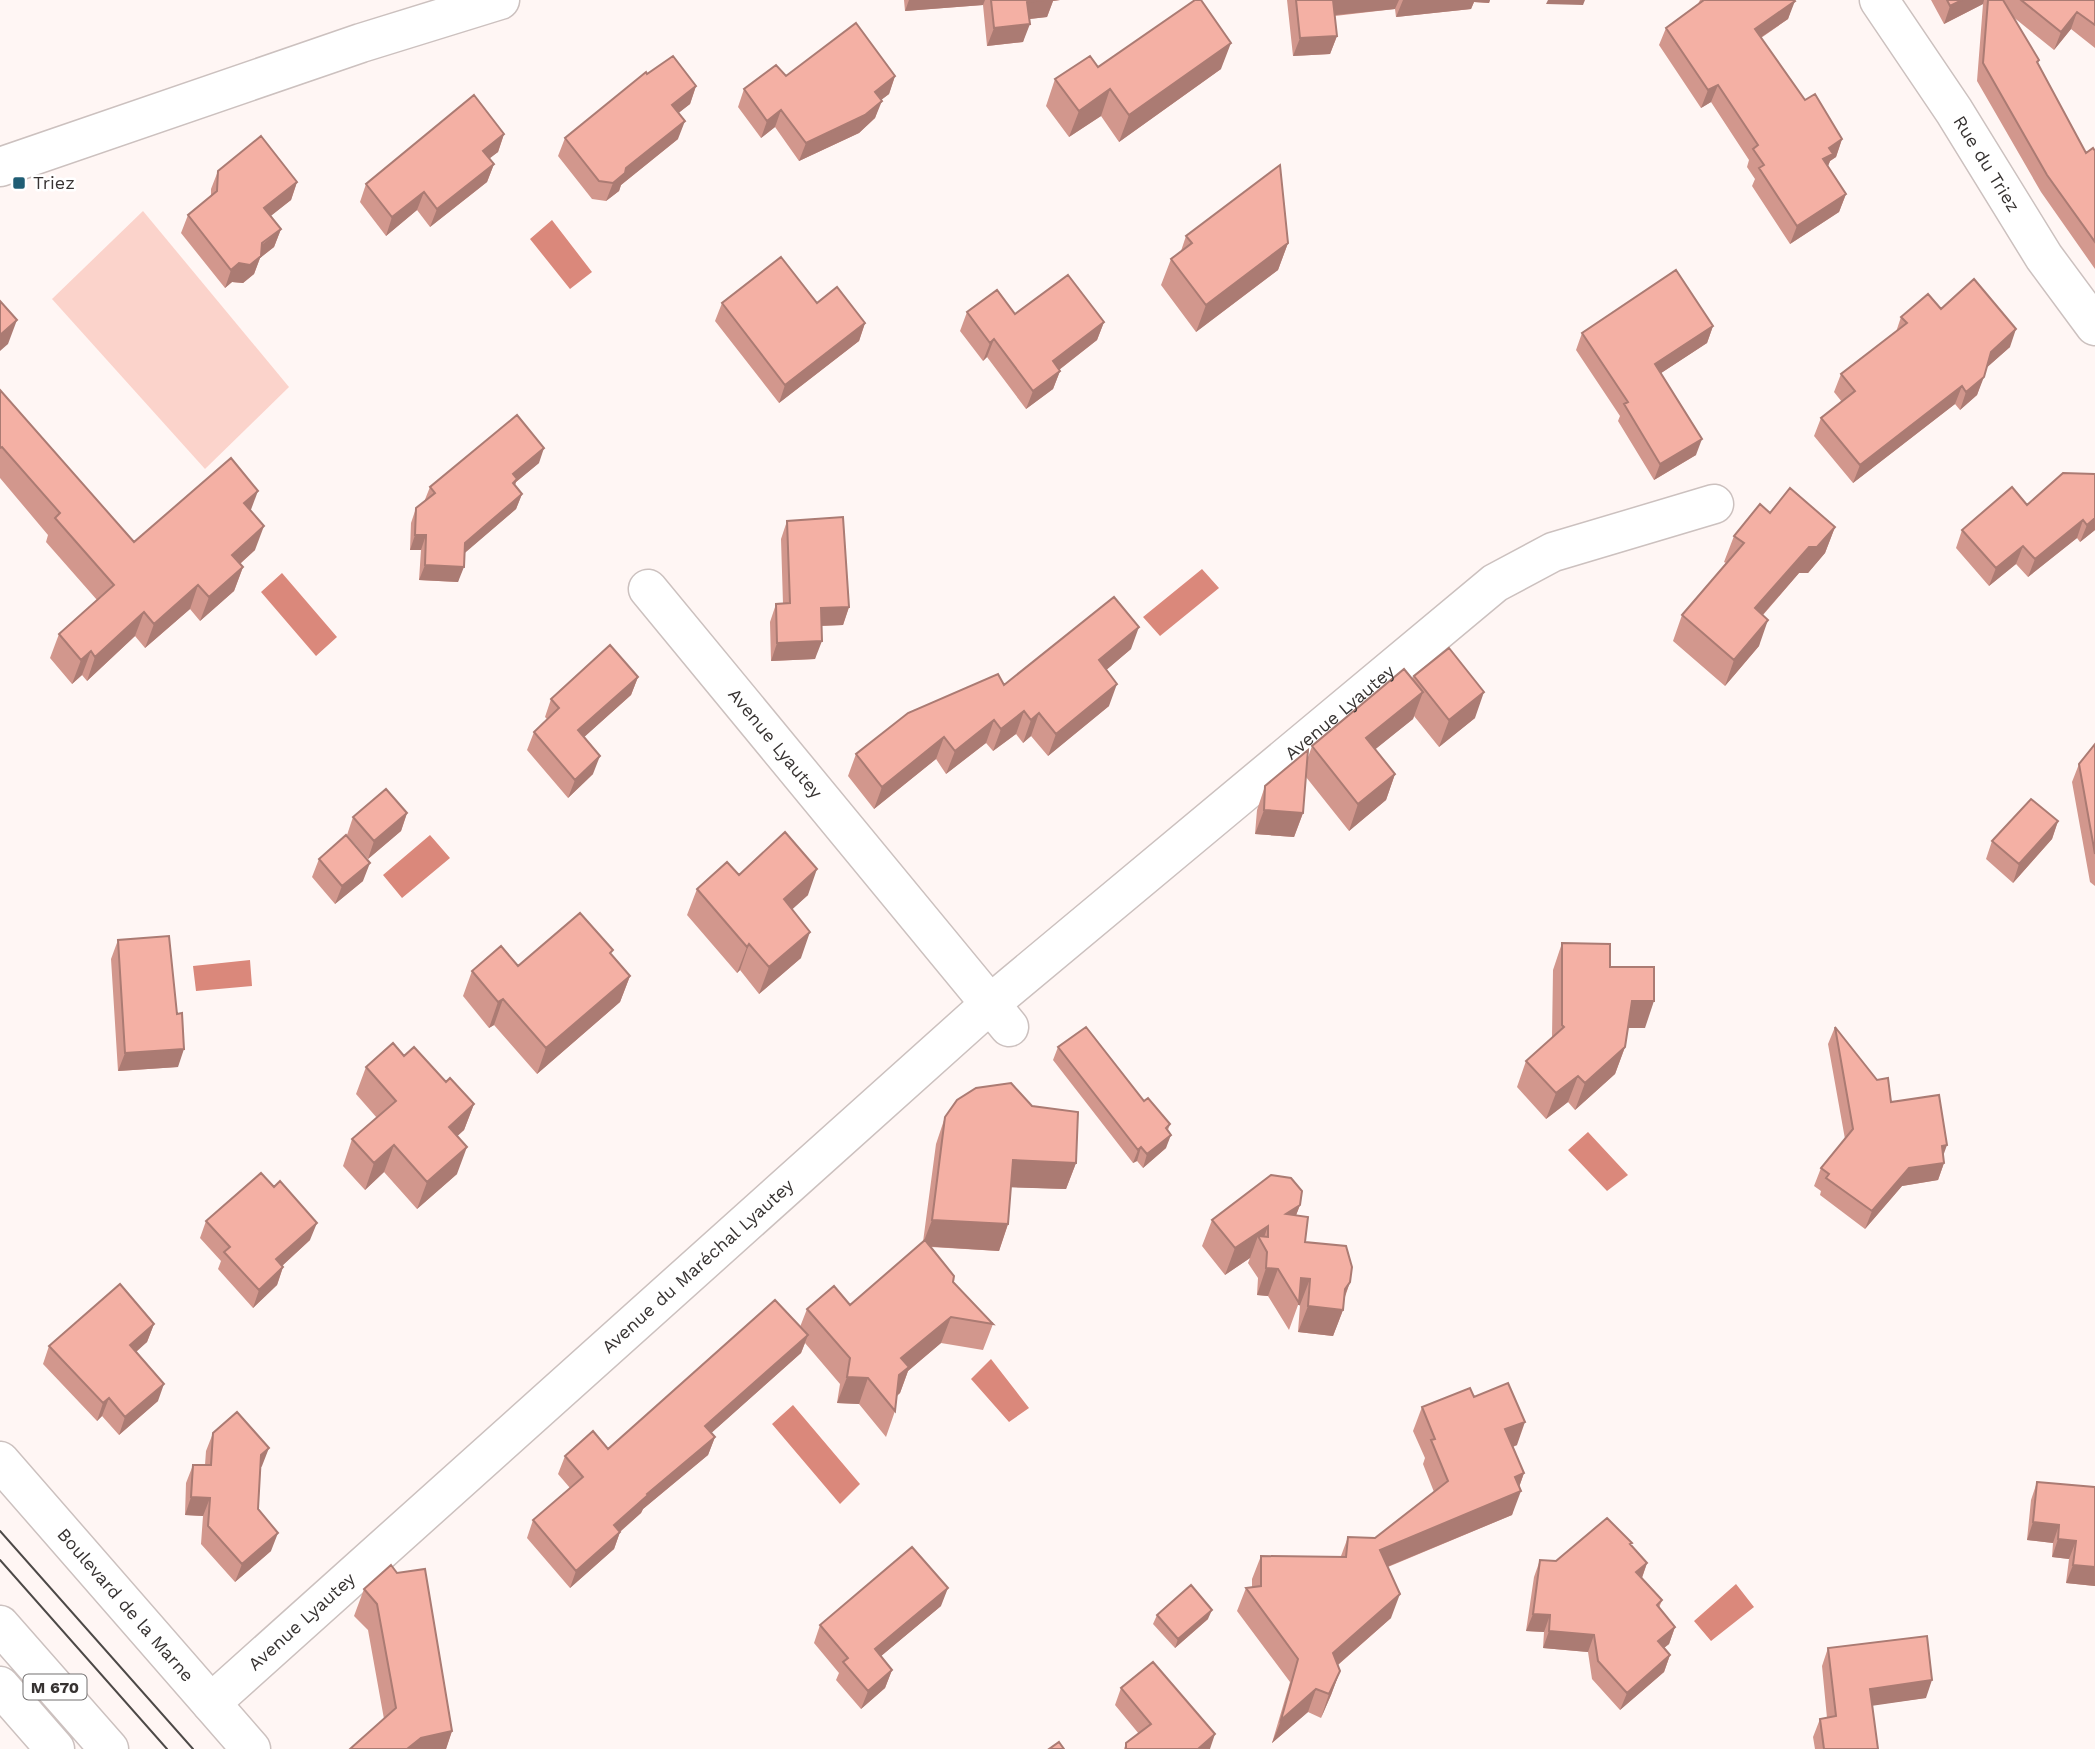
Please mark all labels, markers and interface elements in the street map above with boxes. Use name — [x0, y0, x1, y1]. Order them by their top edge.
street label: Rue du Triez — [1949, 112, 2025, 216]
place label: Triez — [33, 172, 75, 193]
marker: Triez — [11, 175, 27, 191]
street label: Avenue Lyautey — [1280, 660, 1399, 764]
street label: Avenue Lyautey — [724, 684, 827, 803]
street label: Avenue du Maréchal Lyautey — [597, 1174, 798, 1357]
street label: Boulevard de la Marne — [53, 1524, 198, 1686]
street label: Avenue Lyautey — [244, 1567, 360, 1674]
road number: M 670 — [23, 1674, 86, 1700]

